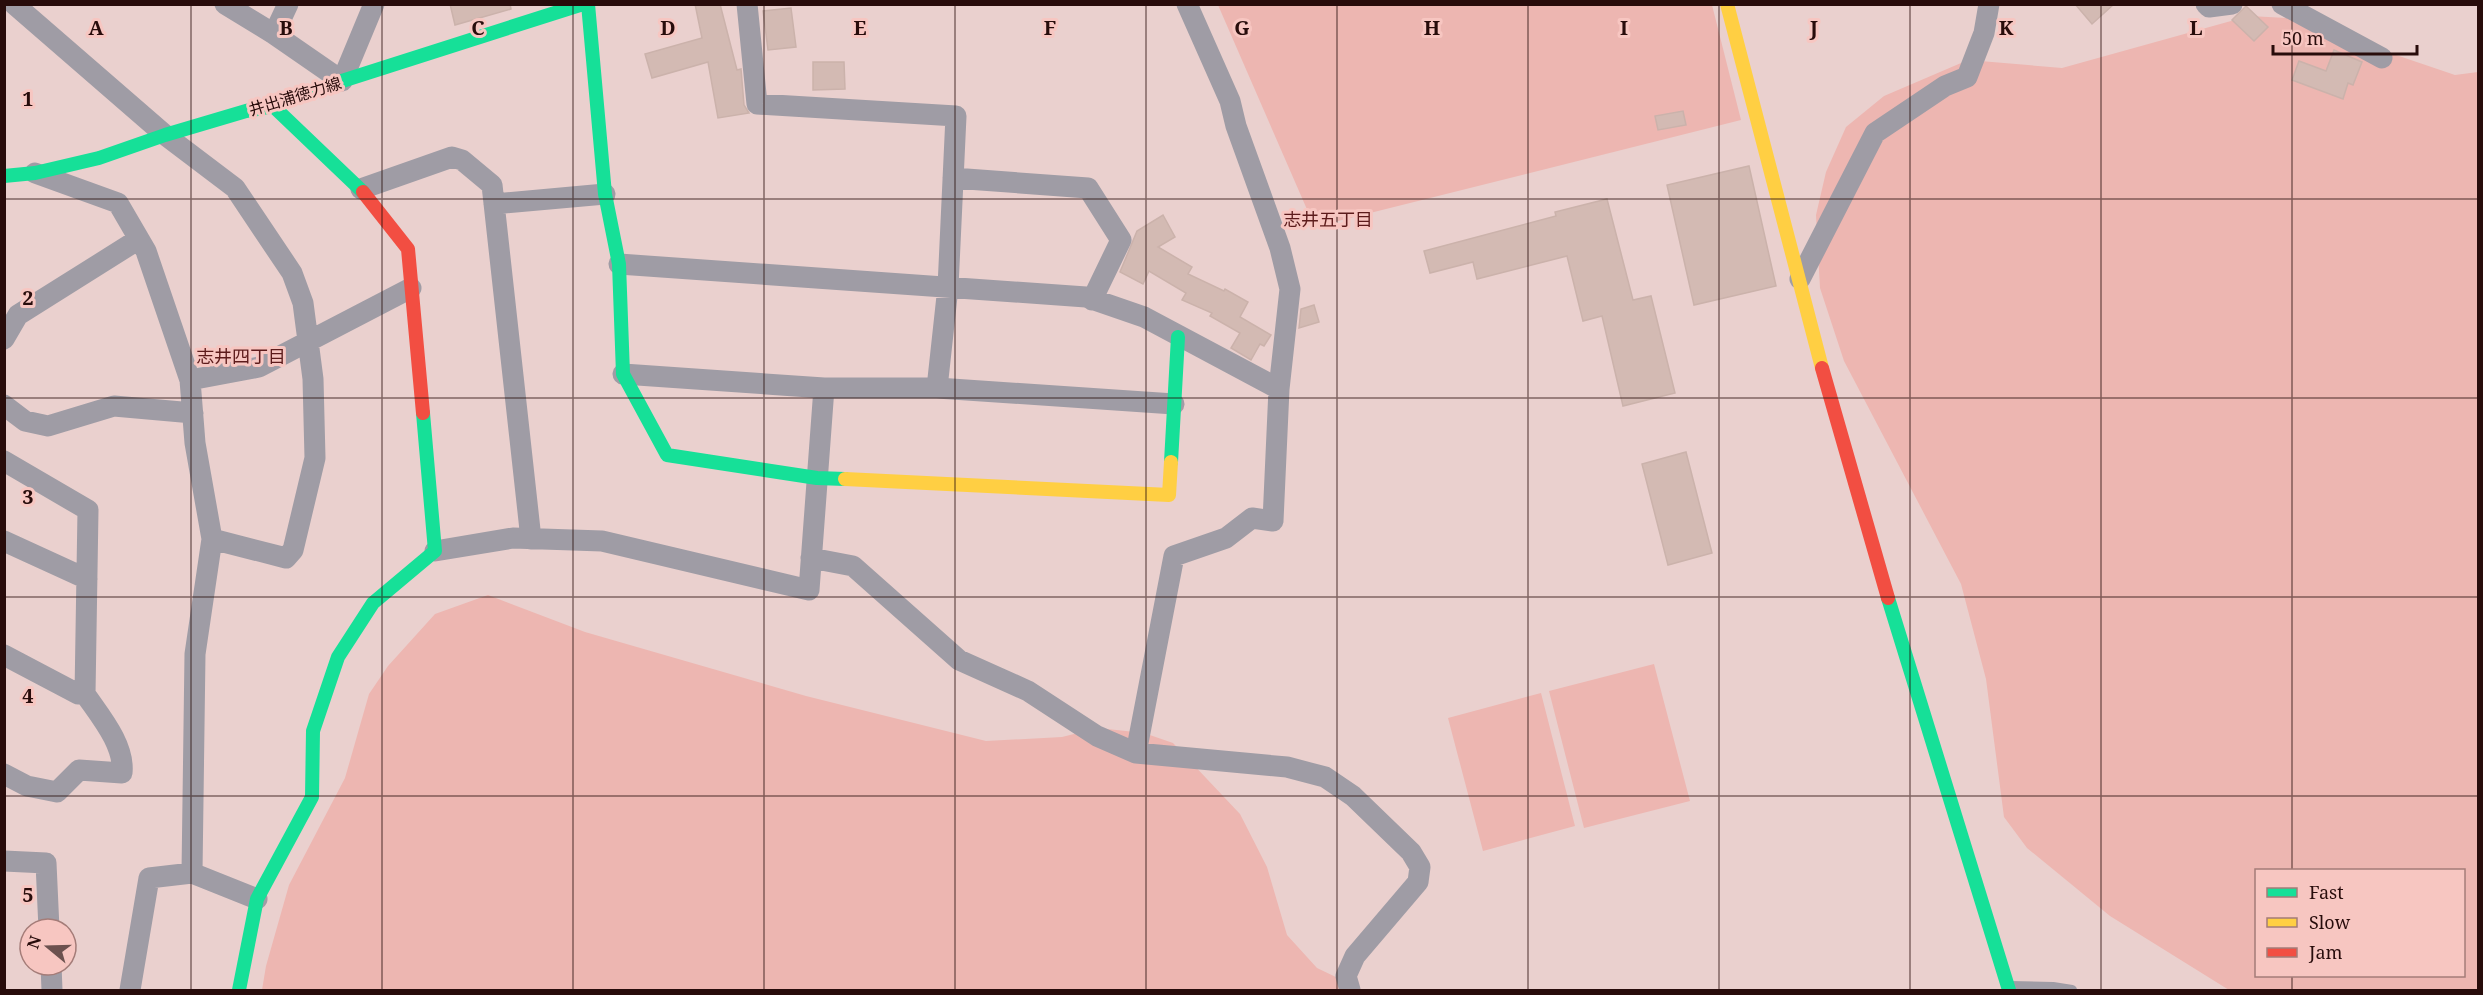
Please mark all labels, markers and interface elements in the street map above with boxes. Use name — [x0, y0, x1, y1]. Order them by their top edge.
text: A — [88, 14, 104, 41]
text: B — [279, 14, 293, 41]
text: C — [471, 14, 485, 41]
text: D — [660, 14, 676, 41]
text: E — [853, 14, 867, 41]
text: F — [1044, 14, 1056, 41]
text: G — [1234, 14, 1250, 41]
text: H — [1424, 14, 1440, 41]
text: I — [1620, 14, 1628, 41]
text: J — [1809, 14, 1818, 41]
text: K — [1999, 14, 2014, 41]
text: L — [2189, 14, 2203, 41]
scale bar — [2273, 18, 2417, 56]
text: 50 m — [2282, 26, 2324, 50]
street label: 井出浦徳力線 — [246, 71, 344, 121]
text: 1 — [22, 85, 34, 112]
district label: 志井五丁目 — [1283, 207, 1373, 231]
text: 2 — [22, 284, 34, 311]
district label: 志井四丁目 — [196, 344, 286, 368]
text: 3 — [22, 483, 34, 510]
text: 4 — [22, 682, 34, 709]
legend — [2255, 869, 2465, 977]
text: Fast — [2309, 880, 2344, 904]
text: 5 — [22, 881, 34, 908]
text: Slow — [2309, 910, 2351, 934]
north arrow — [18, 917, 78, 977]
text: N — [21, 932, 46, 952]
text: Jam — [2308, 940, 2343, 964]

